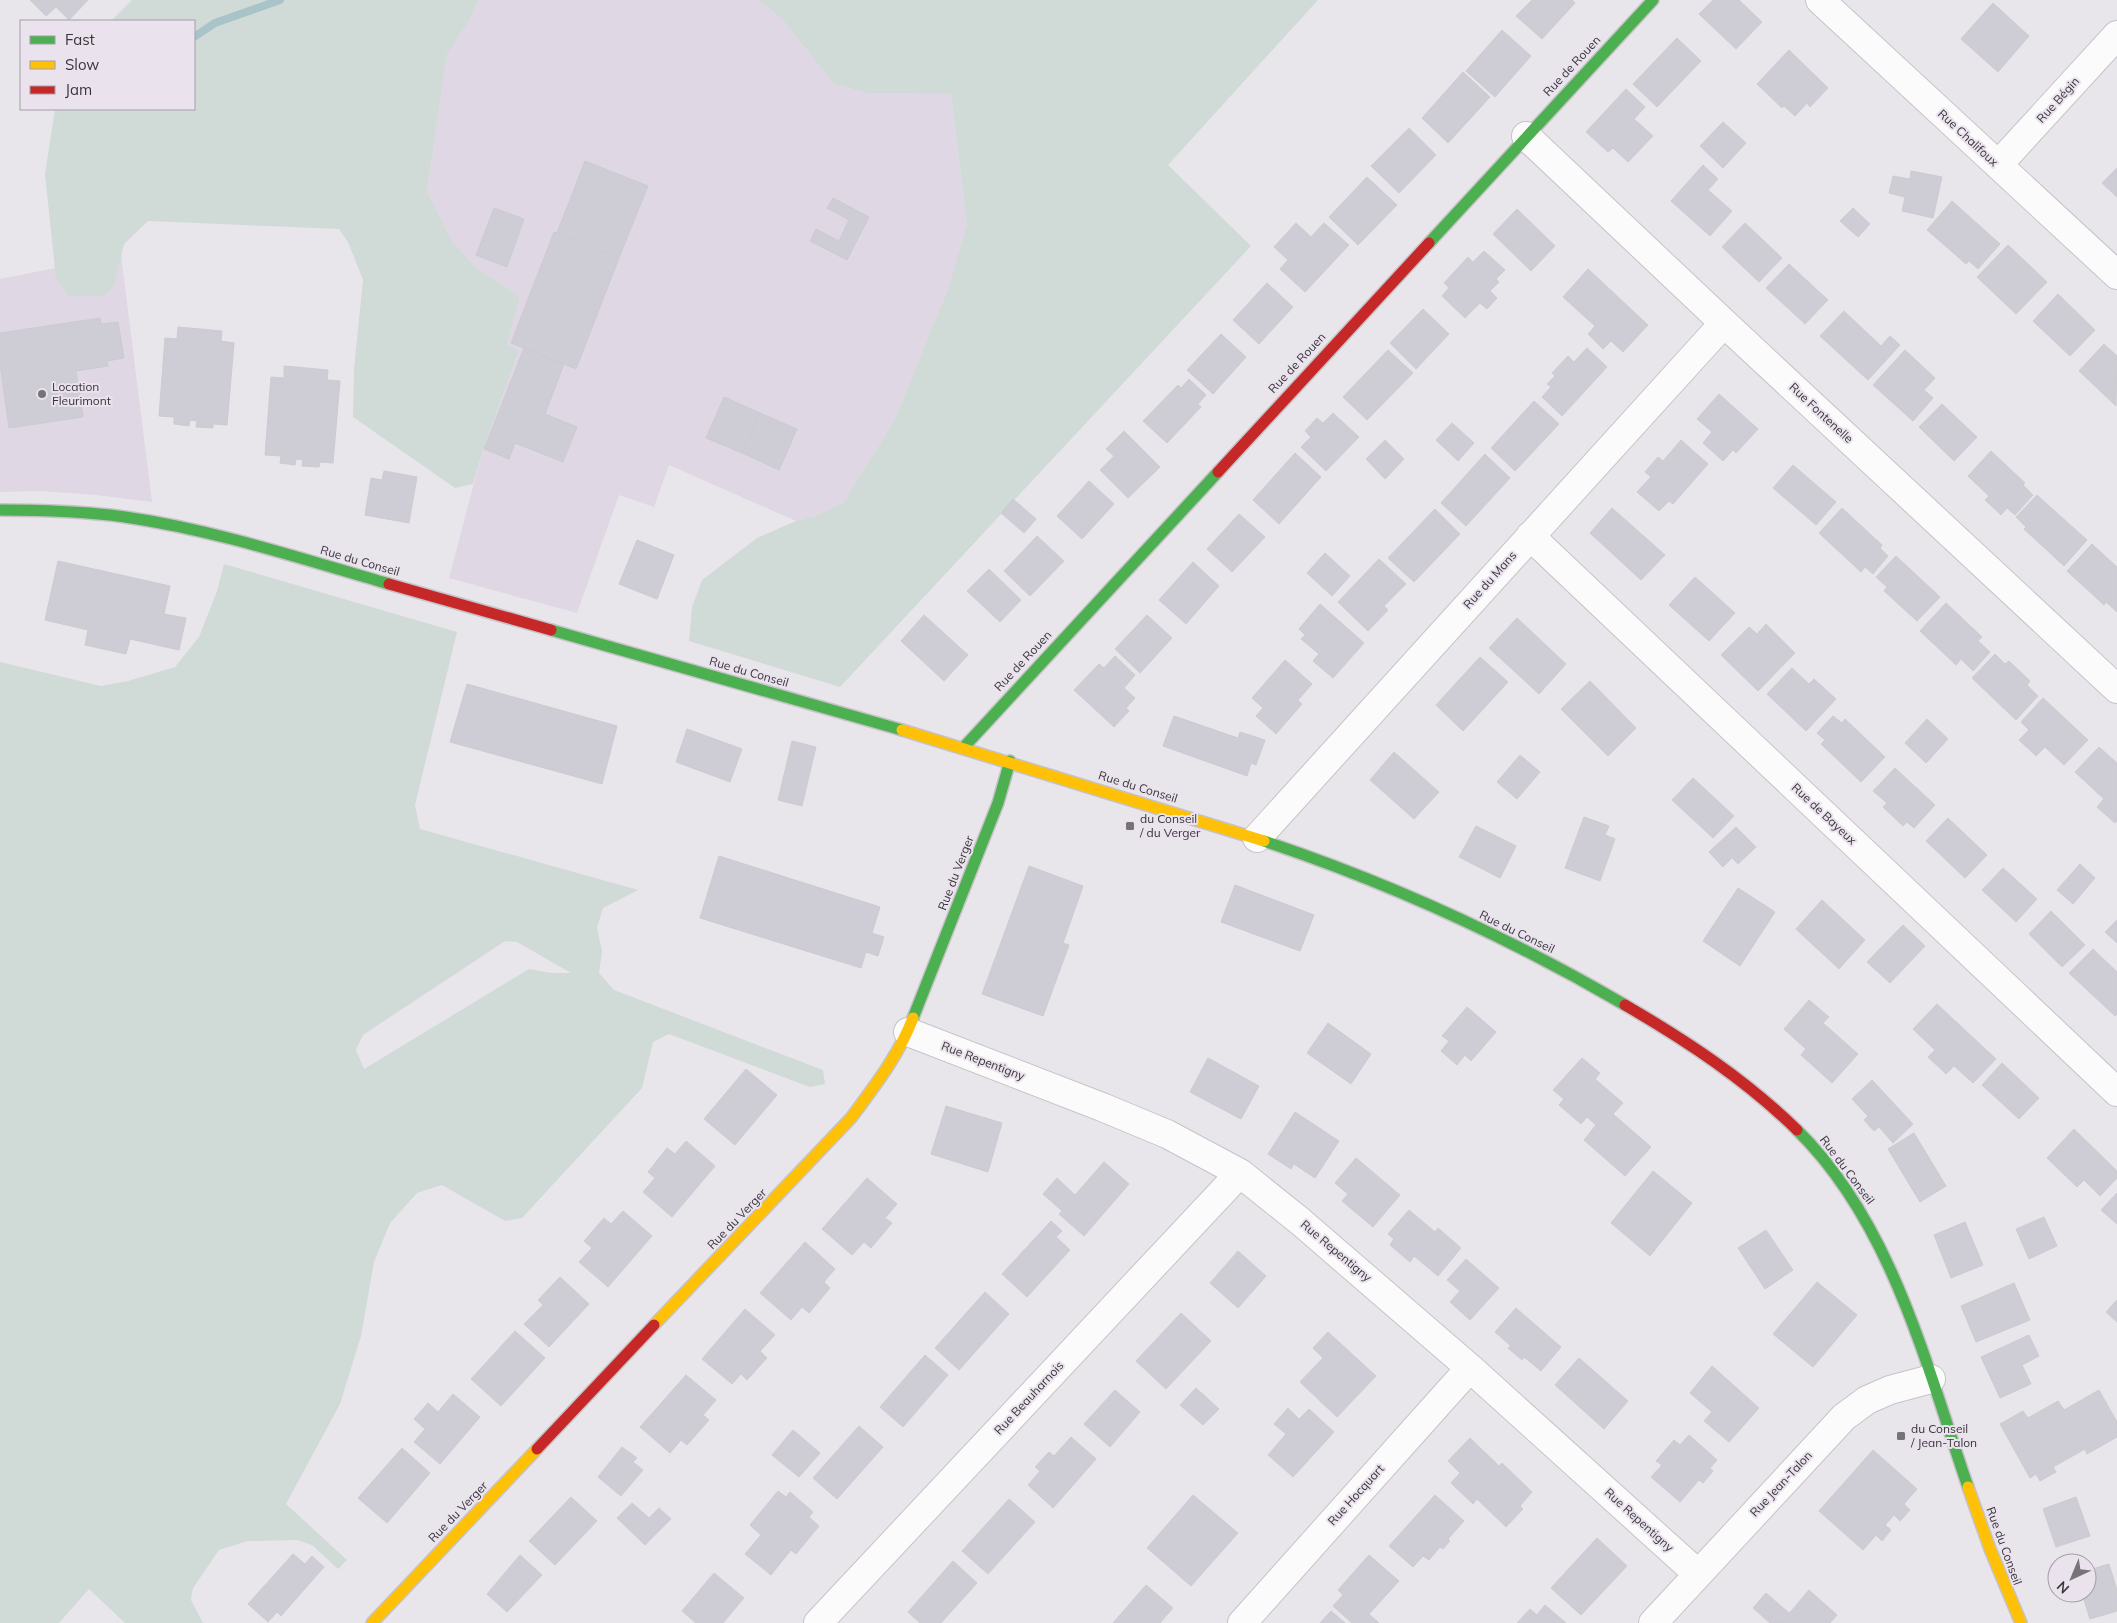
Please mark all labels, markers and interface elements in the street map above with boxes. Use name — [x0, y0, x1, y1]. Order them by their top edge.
legend — [20, 20, 195, 110]
text: Fast — [65, 30, 95, 49]
street label: Rue de Rouen — [1540, 32, 1603, 99]
text: Slow — [65, 55, 99, 74]
street label: Rue Bégin — [2033, 74, 2082, 126]
text: Jam — [65, 80, 92, 99]
street label: Rue Chalifoux — [1935, 106, 2002, 170]
street label: Rue de Rouen — [1265, 329, 1328, 396]
place label: Location Fleurimont — [52, 379, 111, 408]
street label: Rue Fontenelle — [1786, 379, 1856, 446]
marker: Location Fleurimont — [36, 388, 48, 400]
street label: Rue du Conseil — [319, 542, 402, 579]
street label: Rue du Mans — [1460, 548, 1520, 612]
street label: Rue de Rouen — [991, 627, 1054, 694]
street label: Rue du Conseil — [708, 653, 791, 690]
street label: Rue du Conseil — [1097, 767, 1180, 806]
street label: Rue de Bayeux — [1789, 780, 1860, 848]
place label: du Conseil / du Verger — [1139, 811, 1201, 840]
marker: du Conseil / du Verger — [1124, 820, 1136, 832]
street label: Rue du Verger — [934, 833, 977, 912]
street label: Rue du Conseil — [1477, 907, 1557, 956]
street label: Rue Repentigny — [939, 1038, 1028, 1084]
street label: Rue du Conseil — [1817, 1132, 1878, 1207]
street label: Rue du Verger — [704, 1185, 770, 1252]
street label: Rue Repentigny — [1298, 1217, 1375, 1285]
street label: Rue Beauharnois — [991, 1358, 1067, 1438]
place label: du Conseil / Jean-Talon — [1910, 1421, 1977, 1450]
marker: du Conseil / Jean-Talon — [1895, 1430, 1907, 1442]
street label: Rue Jean-Talon — [1746, 1448, 1815, 1520]
street label: Rue Hocquart — [1324, 1461, 1387, 1528]
street label: Rue du Verger — [425, 1478, 491, 1545]
street label: Rue Repentigny — [1602, 1485, 1678, 1555]
street label: Rue du Conseil — [1983, 1505, 2026, 1587]
north arrow — [2047, 1553, 2097, 1603]
text: N — [2053, 1577, 2073, 1597]

